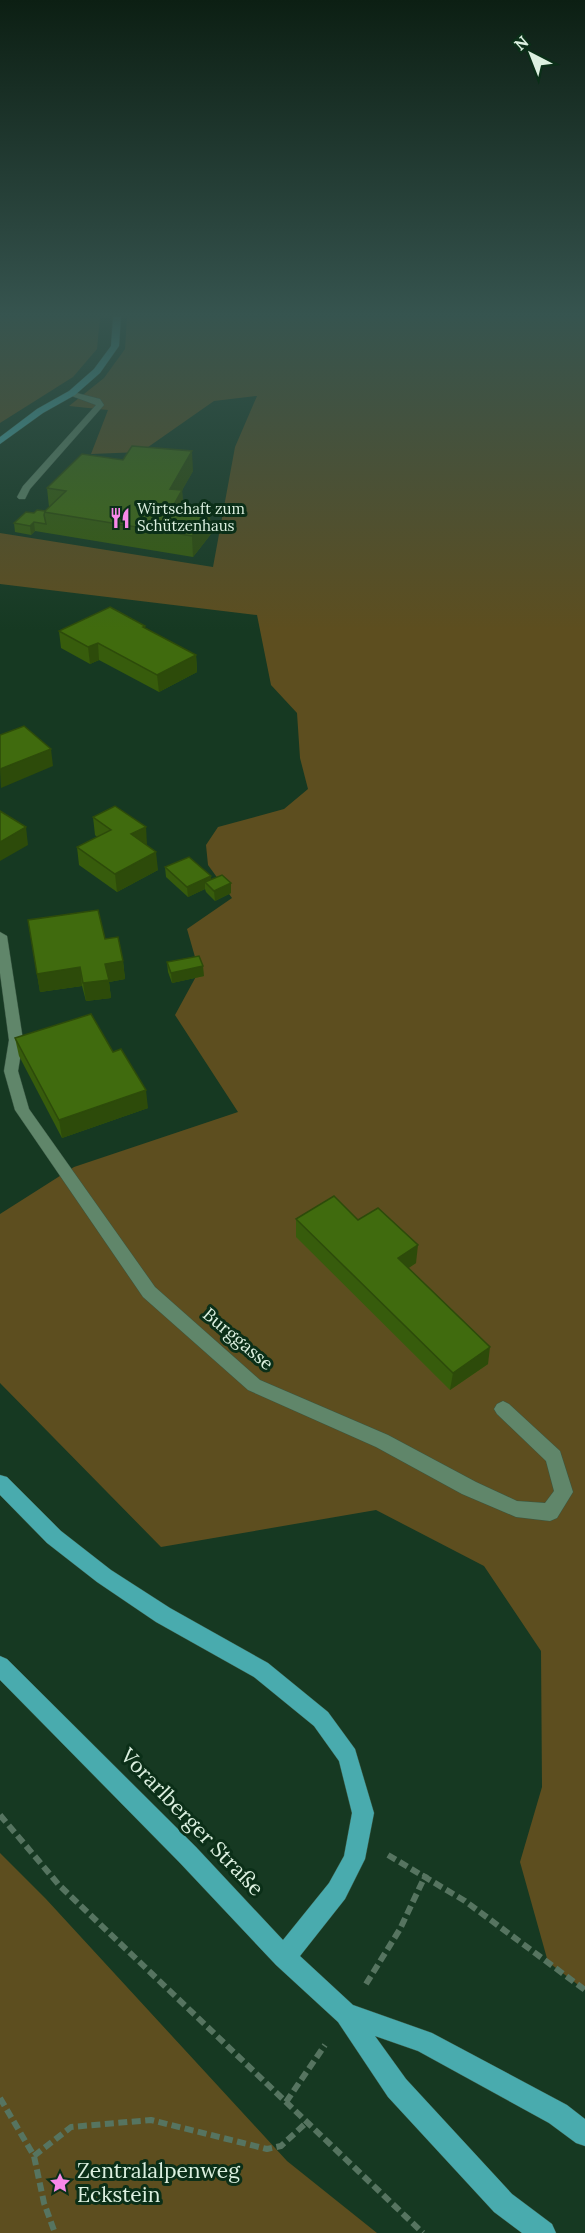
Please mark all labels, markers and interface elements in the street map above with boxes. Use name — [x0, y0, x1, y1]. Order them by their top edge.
north arrow — [501, 24, 561, 84]
text: N — [510, 31, 532, 54]
place label: Wirtschaft zum Schützenhaus — [137, 499, 245, 535]
restaurant icon: Wirtschaft zum Schützenhaus — [108, 506, 132, 530]
street label: Burggasse — [198, 1302, 279, 1375]
street label: Vorarlberger Straße — [114, 1741, 270, 1901]
place label: Zentralalpenweg Eckstein — [77, 2157, 240, 2208]
place icon: Zentralalpenweg Eckstein — [48, 2171, 72, 2195]

